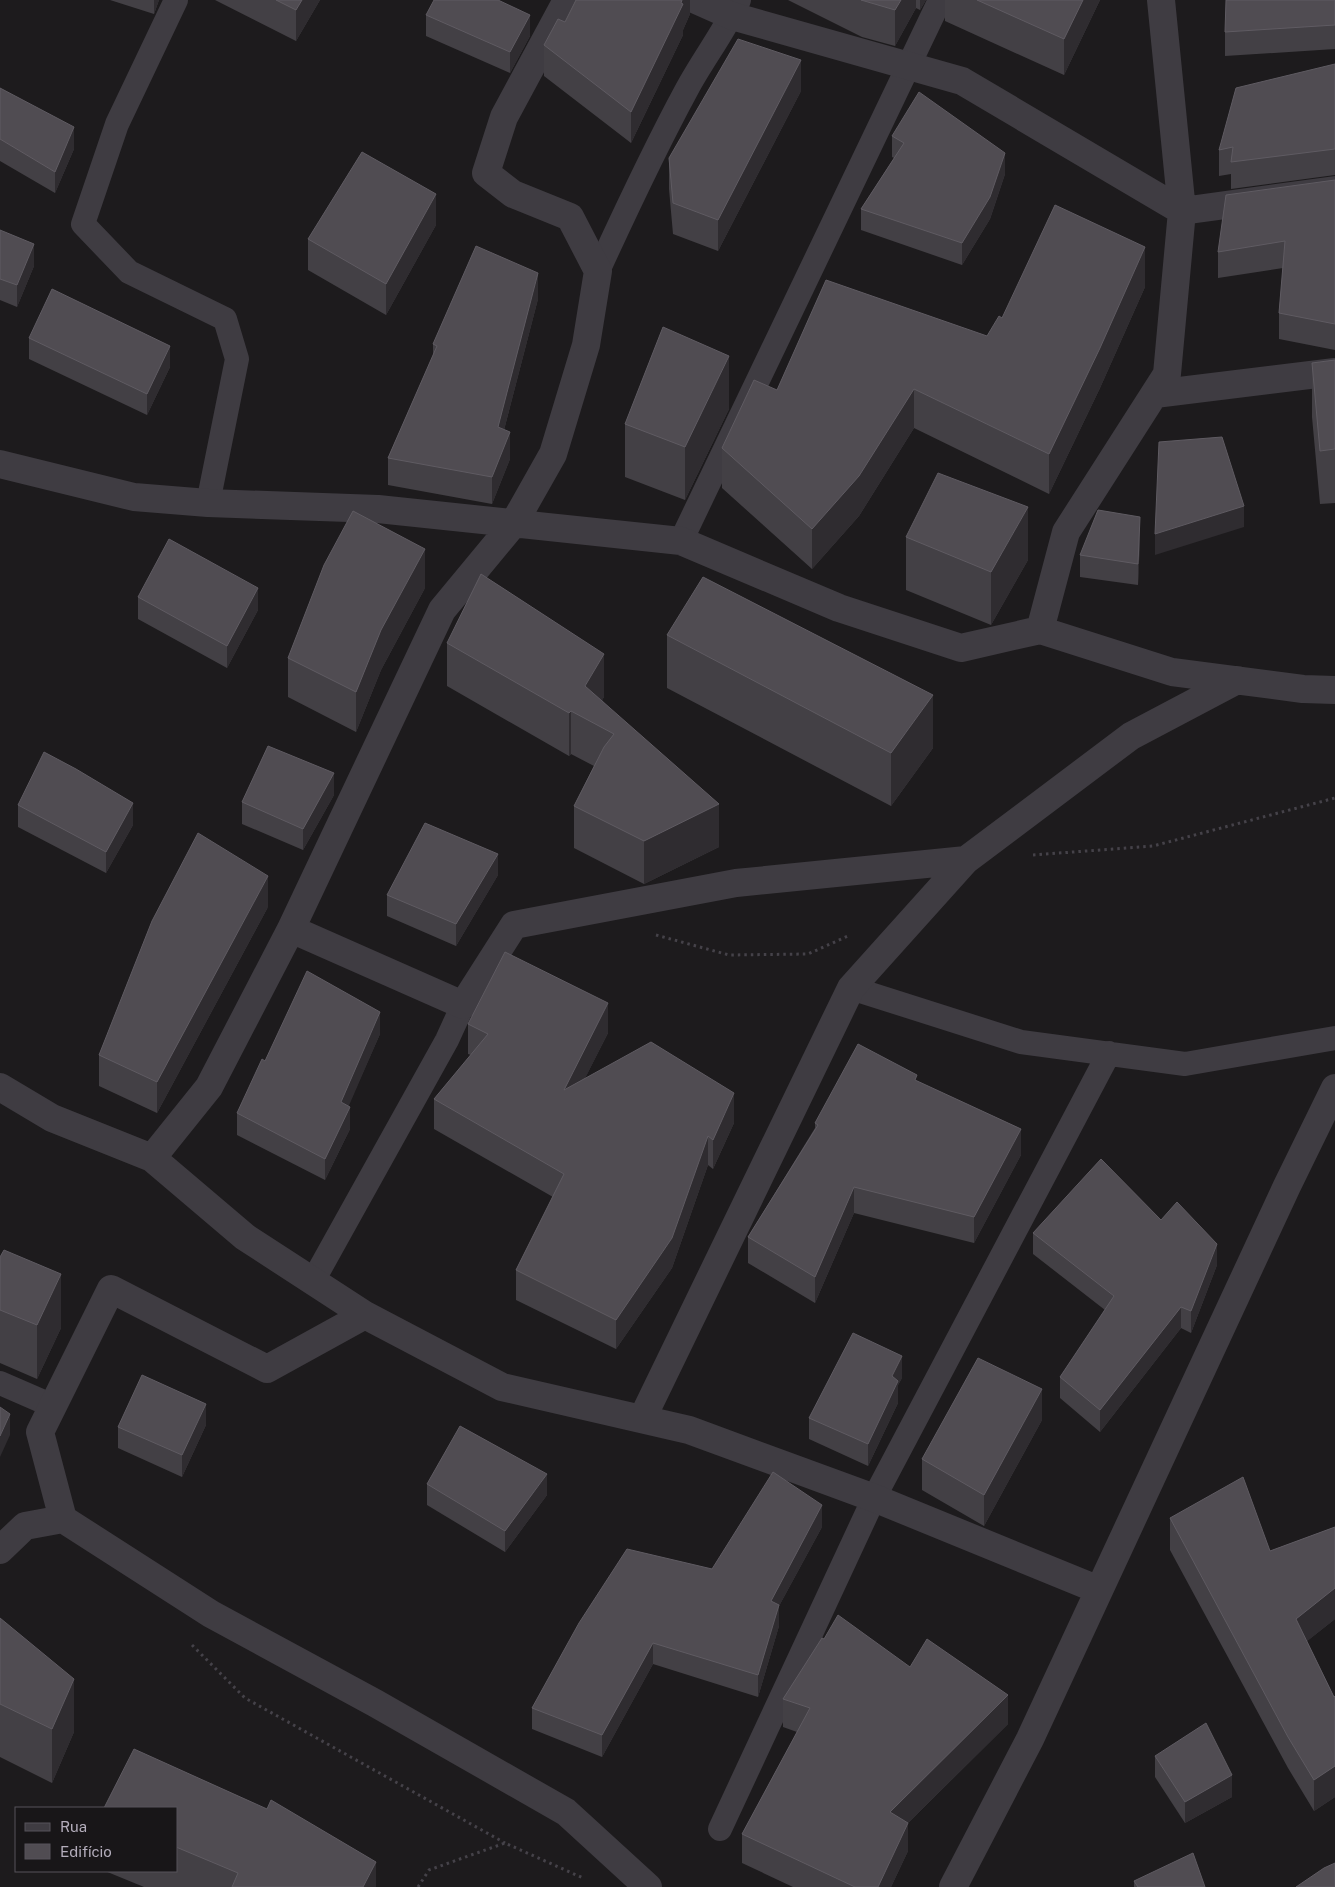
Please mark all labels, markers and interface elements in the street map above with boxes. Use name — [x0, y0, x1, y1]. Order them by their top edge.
legend — [15, 1807, 178, 1872]
text: Rua — [60, 1818, 87, 1835]
text: Edifício — [60, 1843, 112, 1860]

